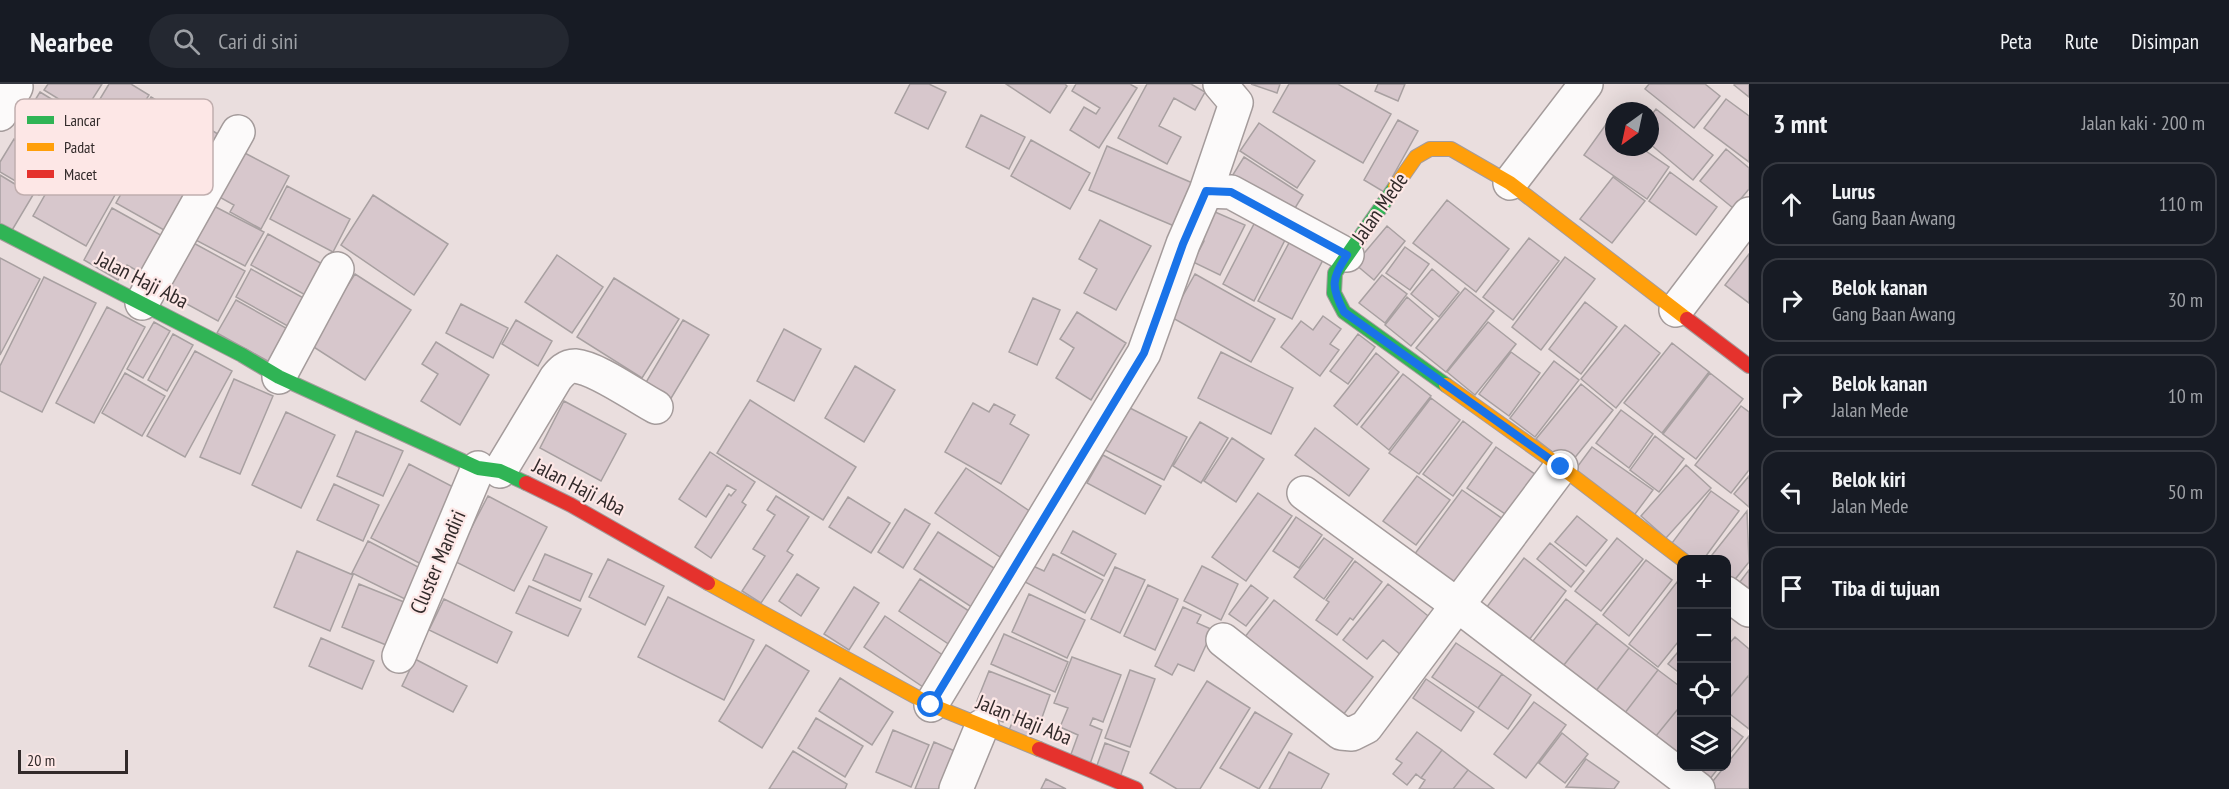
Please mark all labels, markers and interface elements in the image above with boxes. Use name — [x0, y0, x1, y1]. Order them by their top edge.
search box — [149, 14, 569, 68]
text: Nearbee — [30, 23, 113, 60]
icon: search — [170, 25, 203, 58]
text: Cari di sini — [218, 27, 298, 55]
text: Peta — [2000, 28, 2032, 55]
text: Rute — [2065, 28, 2098, 55]
text: Disimpan — [2131, 28, 2199, 55]
legend — [15, 99, 213, 195]
north arrow — [1605, 102, 1659, 156]
text: 3 mnt — [1773, 107, 1827, 140]
text: Lancar — [64, 110, 101, 130]
text: Jalan kaki · 200 m — [2082, 110, 2205, 136]
text: Padat — [64, 137, 96, 157]
text: Macet — [64, 164, 98, 184]
street label: Jalan Mede — [1345, 167, 1414, 249]
text: Lurus — [1832, 177, 1875, 205]
icon: ahead — [1775, 188, 1808, 221]
text: 110 m — [2159, 191, 2203, 217]
text: Gang Baan Awang — [1832, 205, 1956, 231]
street label: Jalan Haji Aba — [90, 244, 193, 314]
text: Belok kanan — [1832, 273, 1927, 301]
icon: right — [1775, 284, 1808, 317]
text: 30 m — [2168, 287, 2203, 313]
text: Gang Baan Awang — [1832, 301, 1956, 327]
text: Belok kanan — [1832, 369, 1927, 397]
icon: right — [1775, 380, 1808, 413]
text: 10 m — [2168, 383, 2203, 409]
text: Jalan Mede — [1832, 397, 1908, 423]
street label: Jalan Haji Aba — [527, 451, 630, 521]
route end — [1547, 453, 1573, 479]
text: Belok kiri — [1832, 465, 1906, 493]
icon: left — [1775, 476, 1808, 509]
text: 50 m — [2168, 479, 2203, 505]
text: Jalan Mede — [1832, 493, 1908, 519]
street label: Cluster Mandiri — [404, 506, 471, 618]
map controls — [1677, 555, 1731, 771]
button: + — [1677, 555, 1731, 609]
icon: arrive — [1775, 572, 1808, 605]
text: Tiba di tujuan — [1832, 574, 1940, 602]
button: − — [1677, 609, 1731, 663]
button: locate — [1677, 663, 1731, 717]
street label: Jalan Haji Aba — [972, 688, 1076, 751]
route start — [917, 691, 943, 717]
button: layers — [1677, 717, 1731, 771]
scale bar — [18, 747, 128, 774]
text: 20 m — [27, 750, 55, 770]

